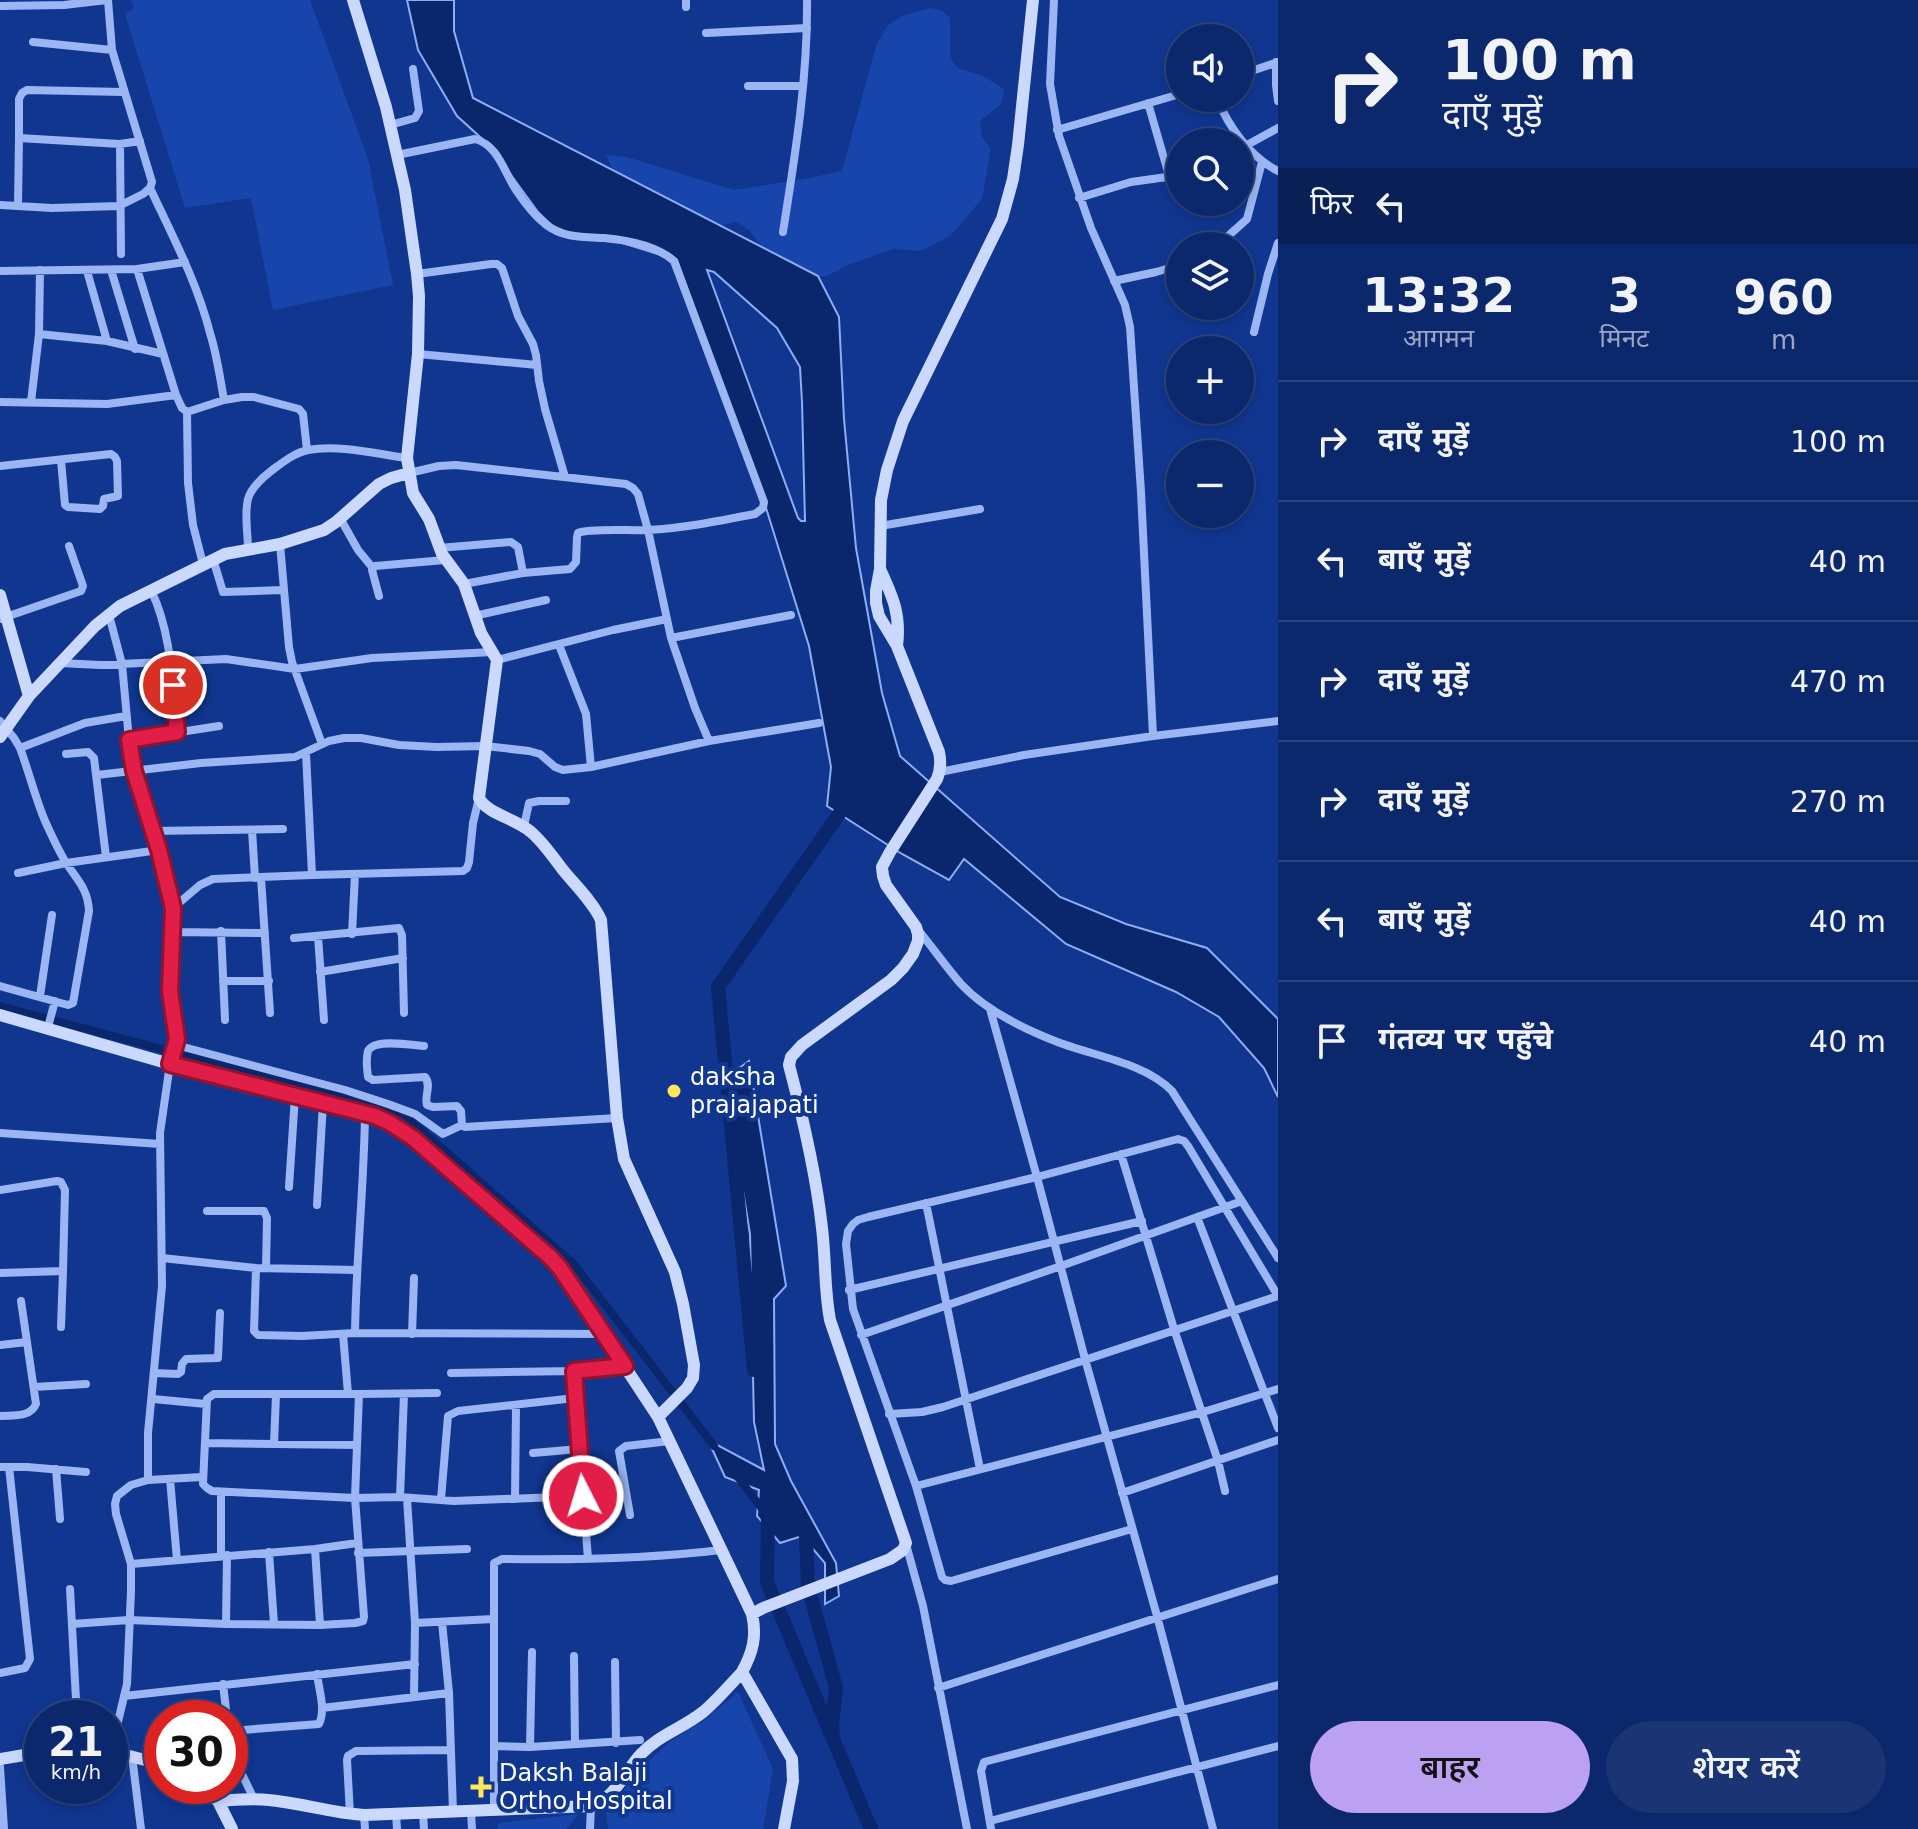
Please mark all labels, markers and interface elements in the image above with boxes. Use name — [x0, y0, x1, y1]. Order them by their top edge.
map controls — [1166, 24, 1254, 528]
button: sound — [1166, 24, 1254, 112]
text: 100 m — [1442, 27, 1637, 92]
icon: right — [1310, 32, 1414, 136]
text: दाएँ मुड़ें — [1442, 94, 1543, 135]
button: search — [1166, 128, 1254, 216]
icon: left — [1369, 184, 1413, 228]
text: फिर — [1310, 186, 1353, 221]
button: layers — [1166, 232, 1254, 320]
text: 13:32 — [1362, 267, 1515, 323]
text: 3 — [1608, 267, 1641, 323]
text: 960 — [1733, 269, 1834, 325]
text: आगमन — [1403, 323, 1474, 353]
text: मिनट — [1599, 323, 1649, 353]
text: m — [1771, 325, 1796, 355]
button: + — [1166, 336, 1254, 424]
icon: right — [1310, 419, 1354, 463]
text: दाएँ मुड़ें — [1378, 421, 1469, 456]
text: 100 m — [1790, 424, 1886, 459]
button: − — [1166, 440, 1254, 528]
icon: left — [1310, 539, 1354, 583]
text: बाएँ मुड़ें — [1378, 541, 1471, 576]
text: 40 m — [1809, 544, 1886, 579]
pin — [139, 651, 207, 719]
icon: right — [1310, 659, 1354, 703]
text: दाएँ मुड़ें — [1378, 661, 1469, 696]
icon: arrive — [151, 663, 195, 707]
text: 470 m — [1790, 664, 1886, 699]
icon: right — [1310, 779, 1354, 823]
text: दाएँ मुड़ें — [1378, 781, 1469, 816]
text: 270 m — [1790, 784, 1886, 819]
icon: left — [1310, 899, 1354, 943]
text: बाएँ मुड़ें — [1378, 901, 1471, 936]
text: 40 m — [1809, 904, 1886, 939]
icon: arrive — [1310, 1019, 1354, 1063]
text: गंतव्य पर पहुँचे — [1378, 1021, 1553, 1056]
text: 40 m — [1809, 1024, 1886, 1059]
place label: daksha prajajapati — [690, 1063, 819, 1119]
marker: daksha prajajapati — [665, 1082, 683, 1100]
position arrow — [541, 1454, 625, 1538]
speed limit sign: 30 — [144, 1700, 248, 1804]
text: 21 — [48, 1719, 104, 1765]
button: बाहर — [1310, 1721, 1590, 1813]
button: शेयर करें — [1606, 1721, 1886, 1813]
place label: Daksh Balaji Ortho Hospital — [499, 1759, 673, 1815]
text: km/h — [51, 1760, 101, 1784]
marker: Daksh Balaji Ortho Hospital — [470, 1776, 492, 1798]

